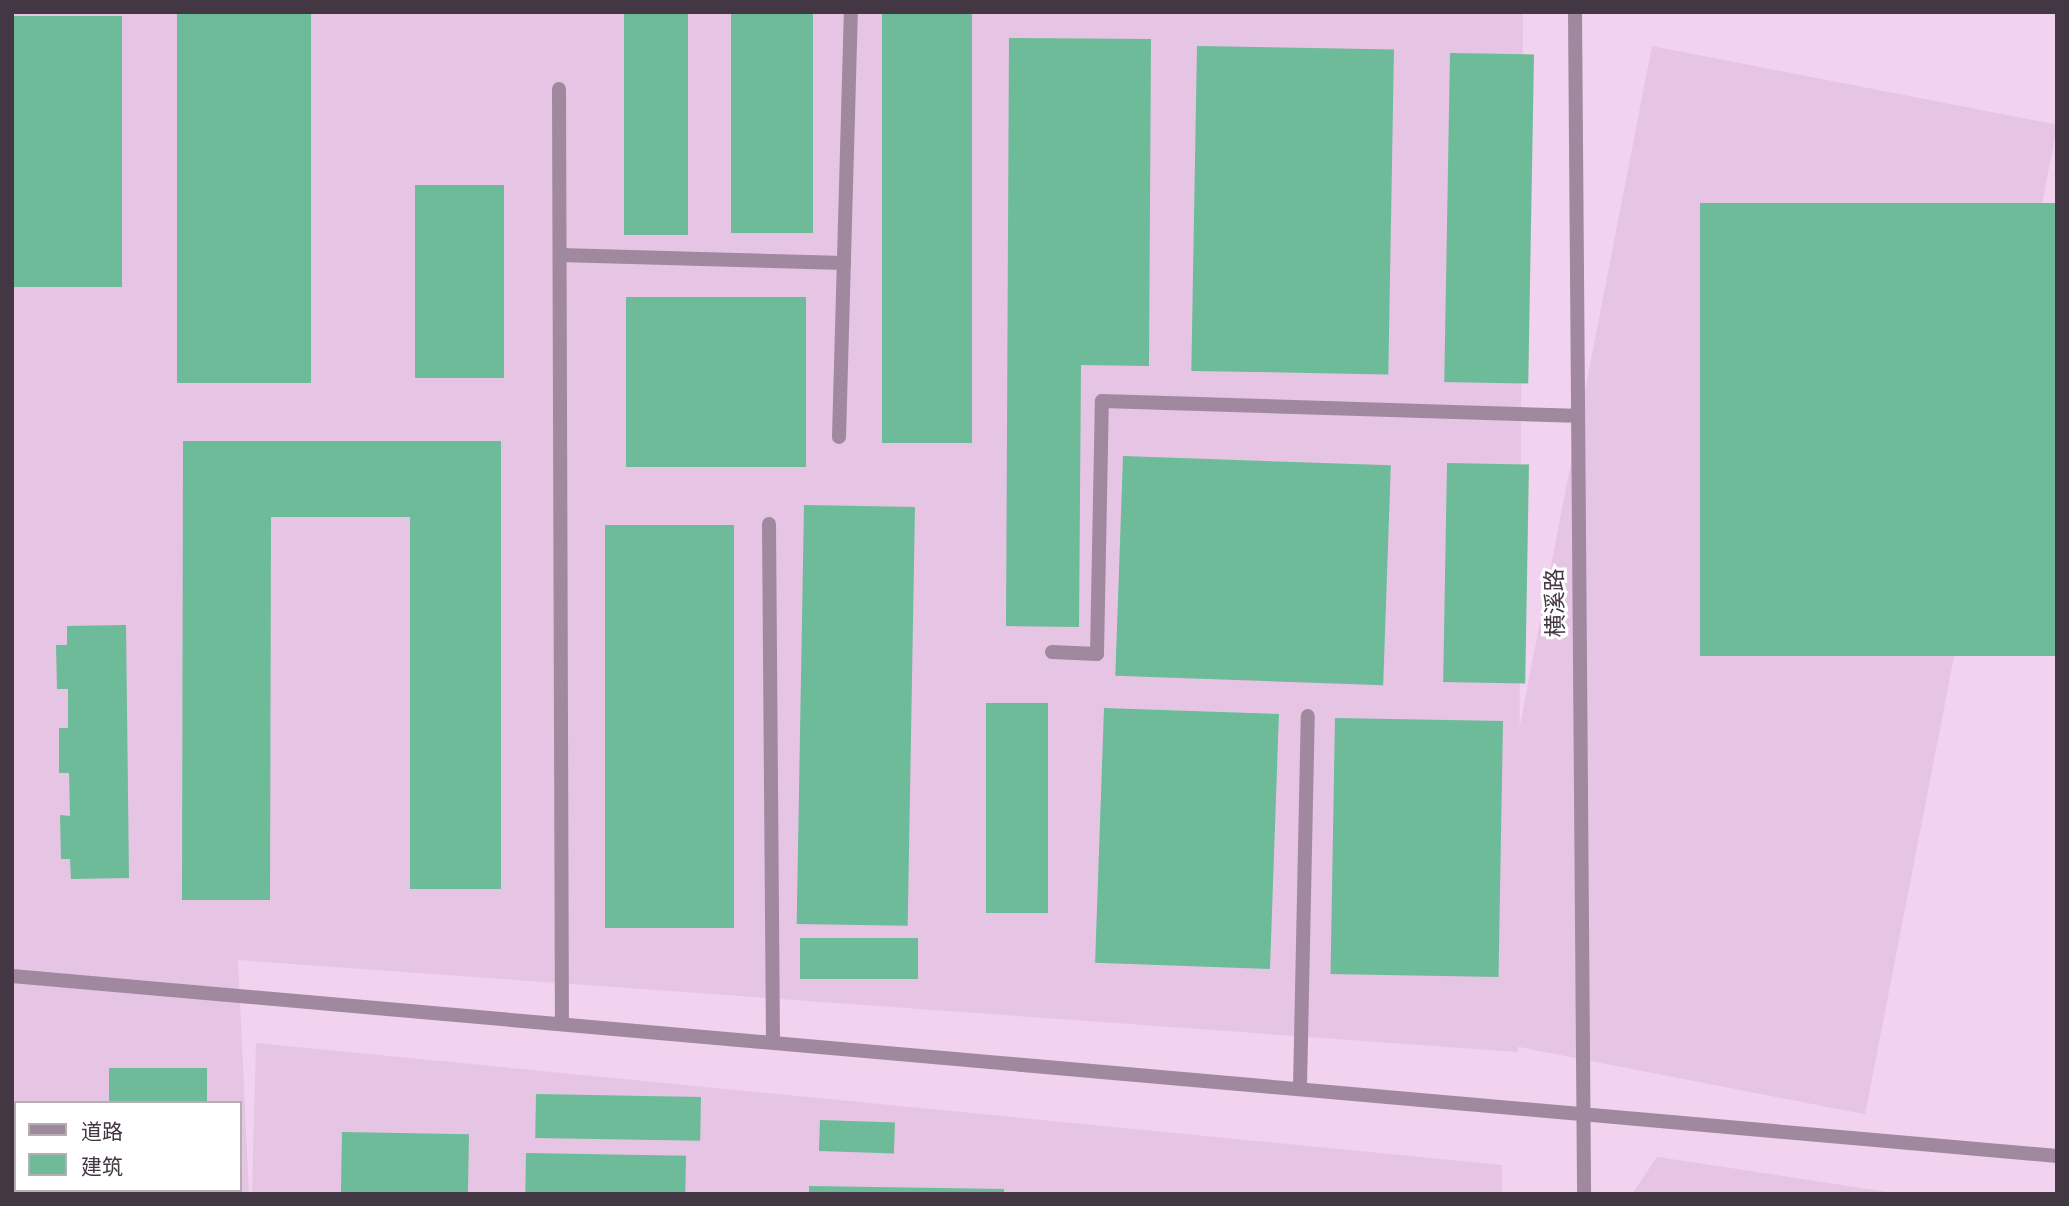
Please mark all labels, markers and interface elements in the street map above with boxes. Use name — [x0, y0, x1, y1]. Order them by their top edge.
street label: 横溪路 — [1541, 568, 1569, 638]
legend — [14, 1101, 242, 1192]
text: 道路 — [81, 1119, 123, 1143]
text: 建筑 — [81, 1154, 123, 1178]

